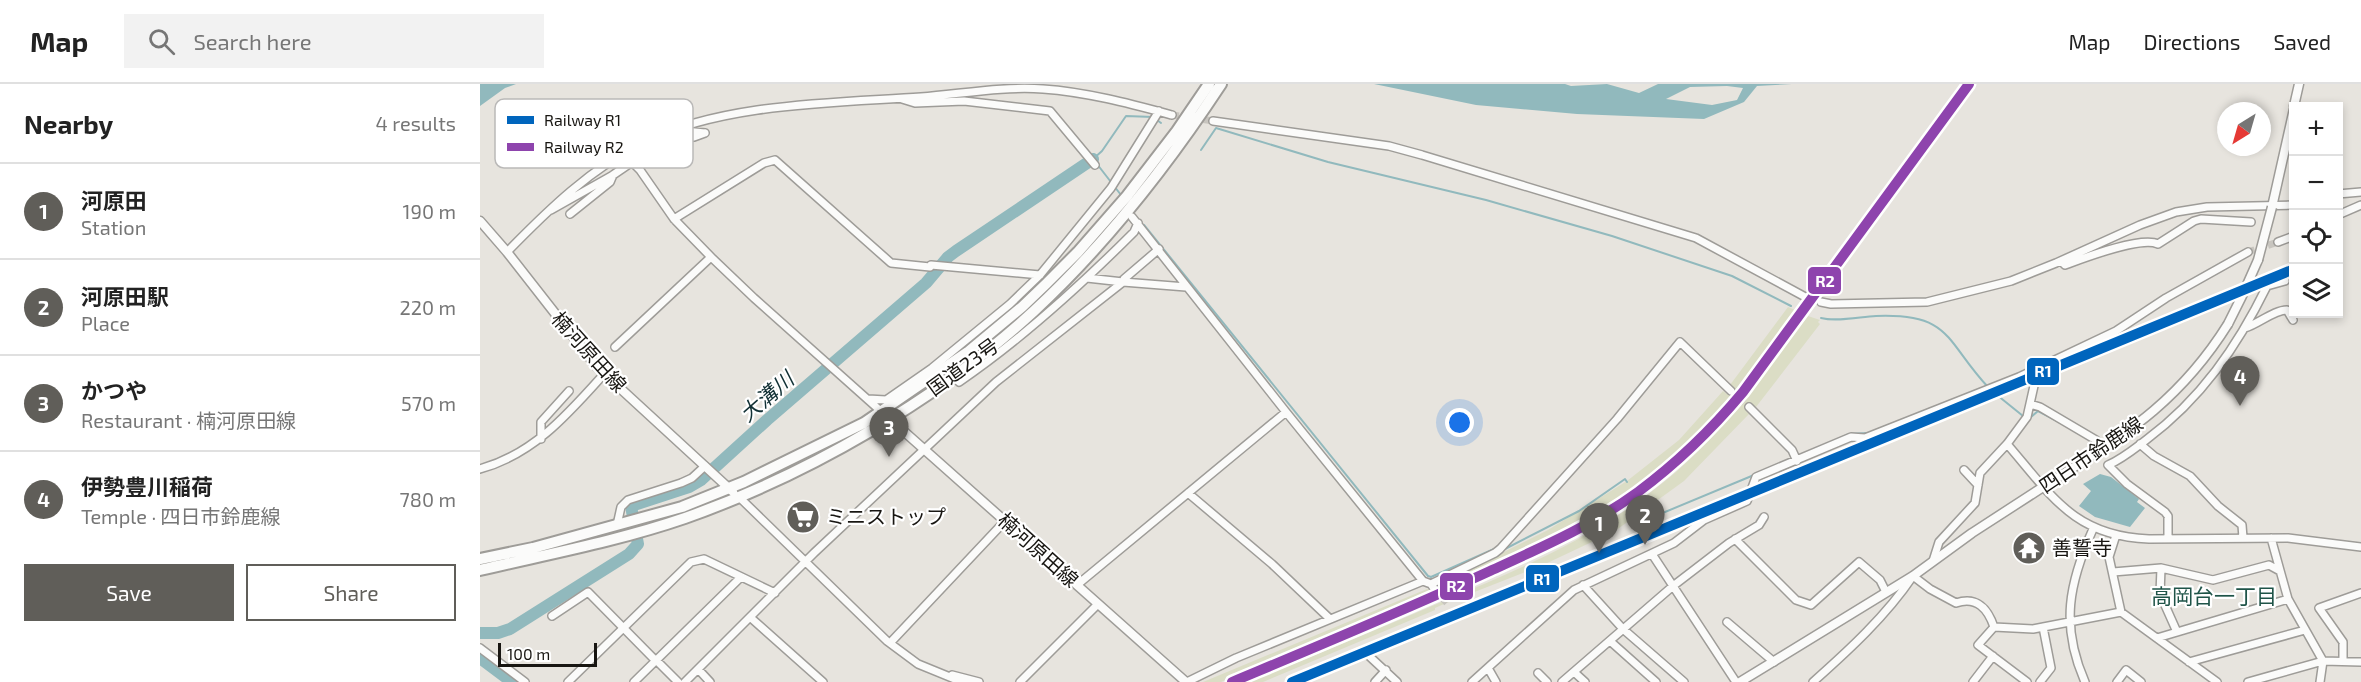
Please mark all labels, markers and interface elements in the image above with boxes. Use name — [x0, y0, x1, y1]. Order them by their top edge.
search box — [124, 14, 544, 68]
text: Map — [30, 24, 88, 58]
icon: search — [145, 25, 178, 58]
text: Search here — [193, 28, 312, 54]
text: Map — [2068, 29, 2111, 54]
text: Directions — [2144, 29, 2240, 54]
text: Saved — [2273, 29, 2331, 54]
legend — [495, 99, 693, 168]
north arrow — [2217, 102, 2271, 156]
map controls — [2289, 102, 2343, 318]
button: + — [2289, 102, 2343, 156]
text: Nearby — [24, 108, 113, 139]
text: Railway R1 — [544, 110, 621, 129]
text: 4 results — [376, 111, 456, 135]
text: Railway R2 — [544, 137, 624, 156]
button: − — [2289, 156, 2343, 210]
text: 河原田 — [81, 187, 147, 213]
text: 1 — [39, 199, 48, 223]
text: 190 m — [403, 199, 456, 223]
button: locate — [2289, 210, 2343, 264]
text: Station — [81, 215, 146, 239]
button: layers — [2289, 264, 2343, 318]
line badge: R2 — [1807, 266, 1842, 295]
text: R2 — [1815, 271, 1835, 290]
text: 河原田駅 — [81, 283, 169, 309]
text: 2 — [38, 295, 49, 319]
text: 220 m — [399, 295, 456, 319]
street label: 楠河原田線 — [547, 306, 632, 397]
text: Place — [81, 311, 130, 335]
street label: 国道23号 — [922, 332, 1003, 400]
pin: 4 — [2220, 356, 2260, 406]
line badge: R1 — [2026, 357, 2060, 386]
text: R1 — [2034, 361, 2052, 380]
water label: 大溝川 — [734, 364, 799, 426]
text: かつや — [81, 377, 147, 403]
text: 3 — [38, 391, 49, 415]
text: 570 m — [401, 391, 456, 415]
text: Restaurant · 楠河原田線 — [81, 408, 296, 432]
pin: 3 — [870, 408, 908, 457]
your location — [1445, 408, 1474, 437]
street label: 四日市鈴鹿線 — [2034, 411, 2147, 498]
text: 伊勢豊川稲荷 — [81, 473, 213, 499]
text: 4 — [37, 487, 50, 511]
text: 780 m — [400, 487, 456, 511]
pin: 2 — [1626, 496, 1664, 545]
supermarket icon: ミニストップ — [785, 499, 821, 535]
text: Temple · 四日市鈴鹿線 — [81, 504, 281, 528]
place label: ミニストップ — [826, 504, 946, 528]
pin: 1 — [1580, 504, 1618, 553]
street label: 楠河原田線 — [993, 507, 1084, 592]
temple icon: 善誓寺 — [2011, 530, 2047, 566]
place label: 善誓寺 — [2052, 535, 2112, 559]
button: Save — [24, 564, 234, 621]
button: Share — [246, 564, 456, 621]
line badge: R1 — [1525, 564, 1560, 593]
text: R1 — [1533, 569, 1551, 588]
line badge: R2 — [1439, 572, 1474, 601]
text: R2 — [1446, 576, 1466, 595]
district label: 高岡台一丁目 — [2151, 583, 2277, 608]
scale bar — [498, 640, 597, 668]
text: 100 m — [507, 644, 550, 663]

